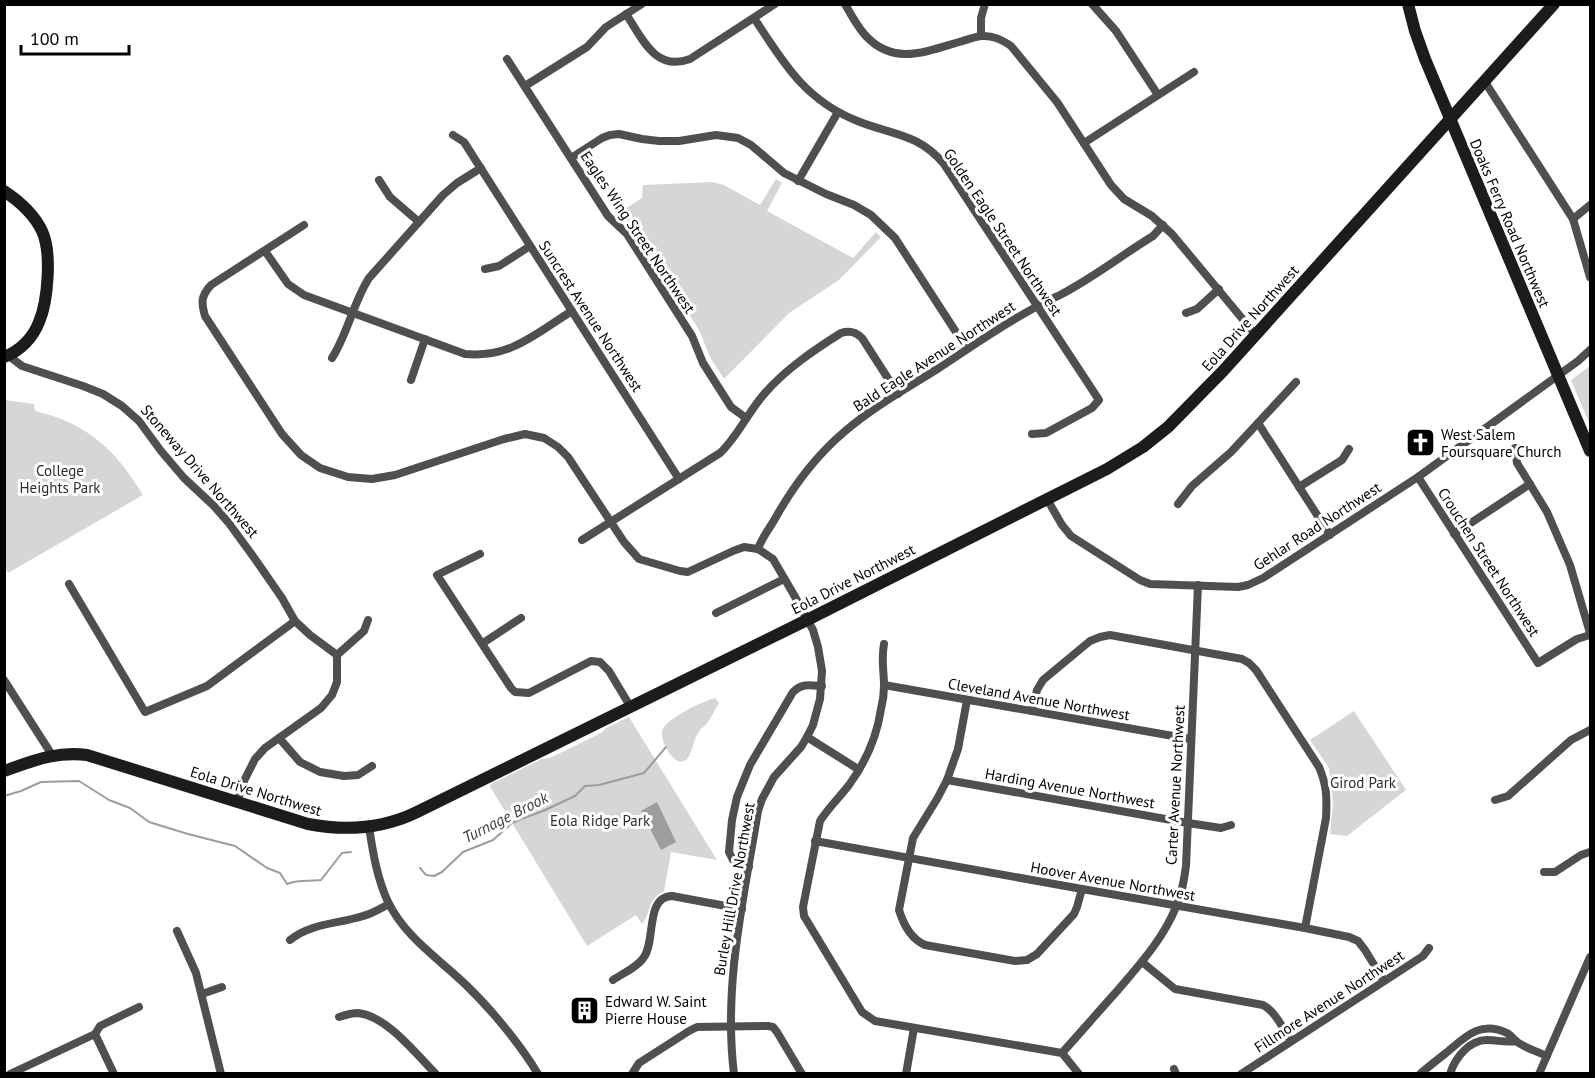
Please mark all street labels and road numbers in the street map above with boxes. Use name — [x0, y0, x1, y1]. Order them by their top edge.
street label: Doaks Ferry Road Northwest — [1466, 136, 1554, 310]
street label: Golden Eagle Street Northwest — [940, 145, 1066, 319]
street label: Eagles Wing Street Northwest — [577, 147, 699, 317]
street label: Suncrest Avenue Northwest — [535, 237, 647, 395]
street label: Eola Drive Northwest — [1197, 261, 1303, 375]
street label: Bald Eagle Avenue Northwest — [849, 296, 1019, 416]
street label: Stoneway Drive Northwest — [137, 401, 263, 541]
street label: Gehlar Road Northwest — [1250, 478, 1384, 574]
street label: Crouchen Street Northwest — [1434, 484, 1544, 640]
street label: Eola Drive Northwest — [788, 540, 918, 618]
street label: Cleveland Avenue Northwest — [947, 674, 1131, 724]
street label: Carter Avenue Northwest — [1161, 705, 1189, 865]
street label: Eola Drive Northwest — [188, 762, 324, 820]
street label: Harding Avenue Northwest — [984, 764, 1156, 812]
street label: Burley Hill Drive Northwest — [709, 801, 759, 977]
street label: Hoover Avenue Northwest — [1029, 857, 1197, 905]
street label: Fillmore Avenue Northwest — [1251, 945, 1407, 1057]

